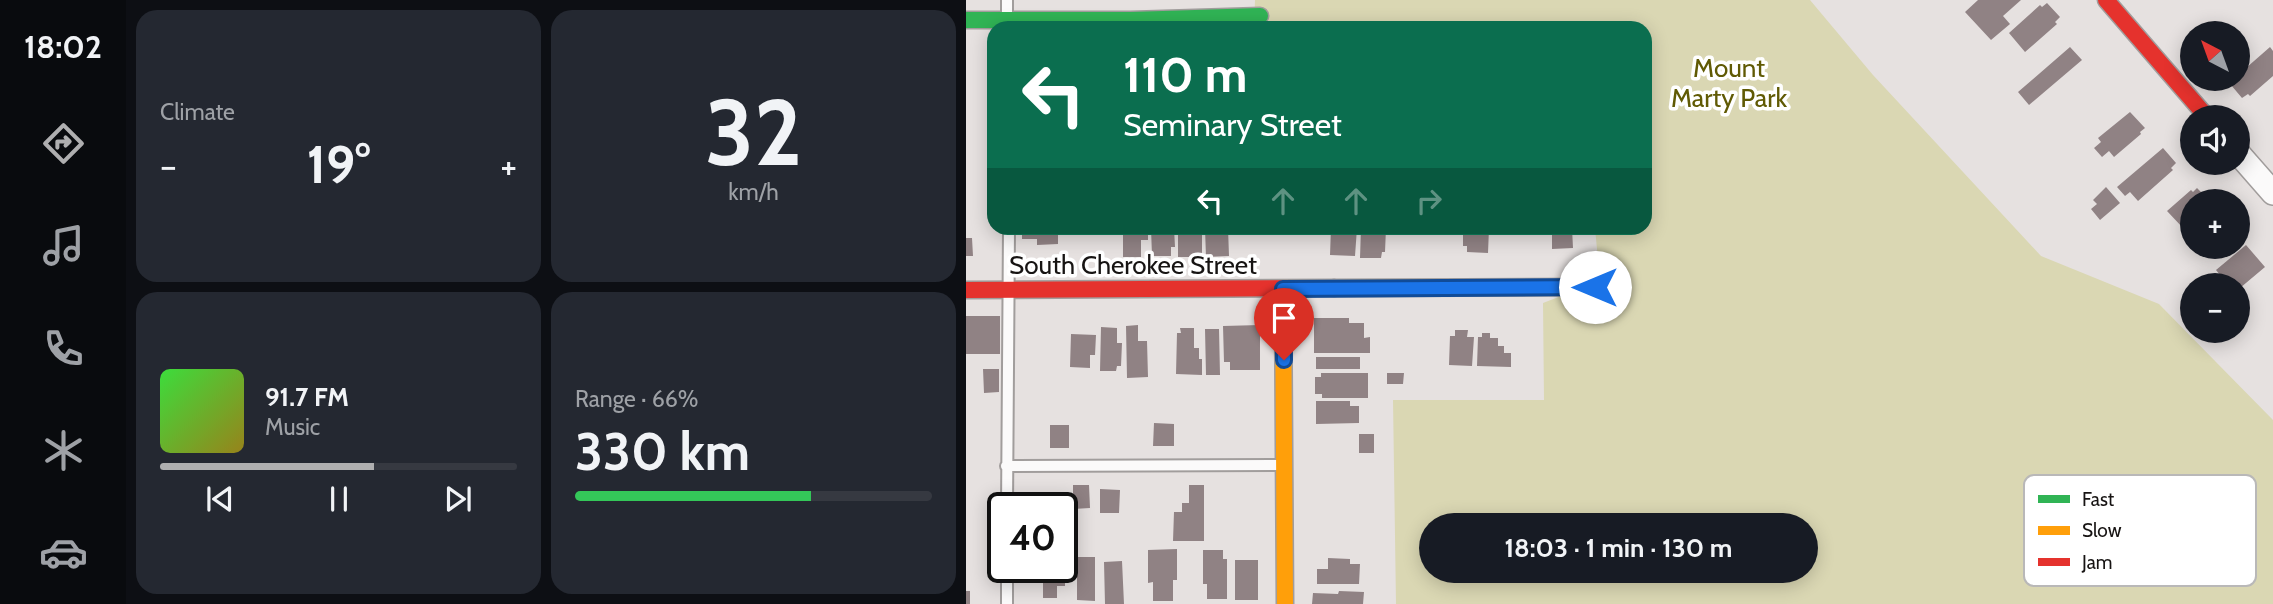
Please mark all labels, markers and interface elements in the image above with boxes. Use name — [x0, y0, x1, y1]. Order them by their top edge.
north arrow — [2180, 21, 2250, 91]
map controls — [2180, 21, 2250, 343]
text: 18:02 — [24, 27, 102, 66]
text: 110 m — [1123, 45, 1247, 104]
icon: left — [1008, 49, 1099, 140]
park label: Mount Marty Park — [1671, 52, 1787, 114]
text: 32 — [705, 77, 802, 188]
text: Climate — [160, 98, 235, 126]
text: Seminary Street — [1123, 105, 1342, 144]
button: sound — [2180, 105, 2250, 175]
icon: directions — [39, 119, 88, 168]
text: 19° — [307, 133, 370, 196]
text: − — [160, 142, 177, 189]
text: + — [500, 142, 517, 189]
text: km/h — [728, 178, 779, 206]
icon: left — [1191, 182, 1229, 220]
icon: ahead — [1264, 182, 1302, 220]
icon: ahead — [1337, 182, 1375, 220]
icon: right — [1410, 182, 1448, 220]
button: + — [2180, 189, 2250, 259]
icon: music — [39, 221, 88, 270]
street label: South Cherokee Street — [1009, 249, 1257, 281]
position arrow — [1558, 250, 1632, 324]
button: − — [2180, 273, 2250, 343]
pin — [1254, 288, 1314, 360]
icon: arrive — [1265, 299, 1303, 337]
icon: phone — [39, 324, 88, 373]
text: 91.7 FM — [265, 381, 349, 413]
text: Range · 66% — [575, 385, 699, 413]
text: Music — [265, 413, 320, 441]
text: 330 km — [575, 420, 750, 483]
icon: climate — [39, 426, 88, 475]
legend — [2024, 475, 2256, 586]
icon: previous — [201, 480, 239, 518]
icon: pause — [320, 480, 358, 518]
icon: next — [439, 480, 477, 518]
text: Fast — [2082, 488, 2115, 511]
speed limit sign: 40 — [987, 492, 1078, 583]
text: Slow — [2082, 519, 2122, 542]
icon: car — [39, 528, 88, 577]
text: 18:03 · 1 min · 130 m — [1505, 532, 1732, 564]
text: Jam — [2081, 551, 2112, 574]

